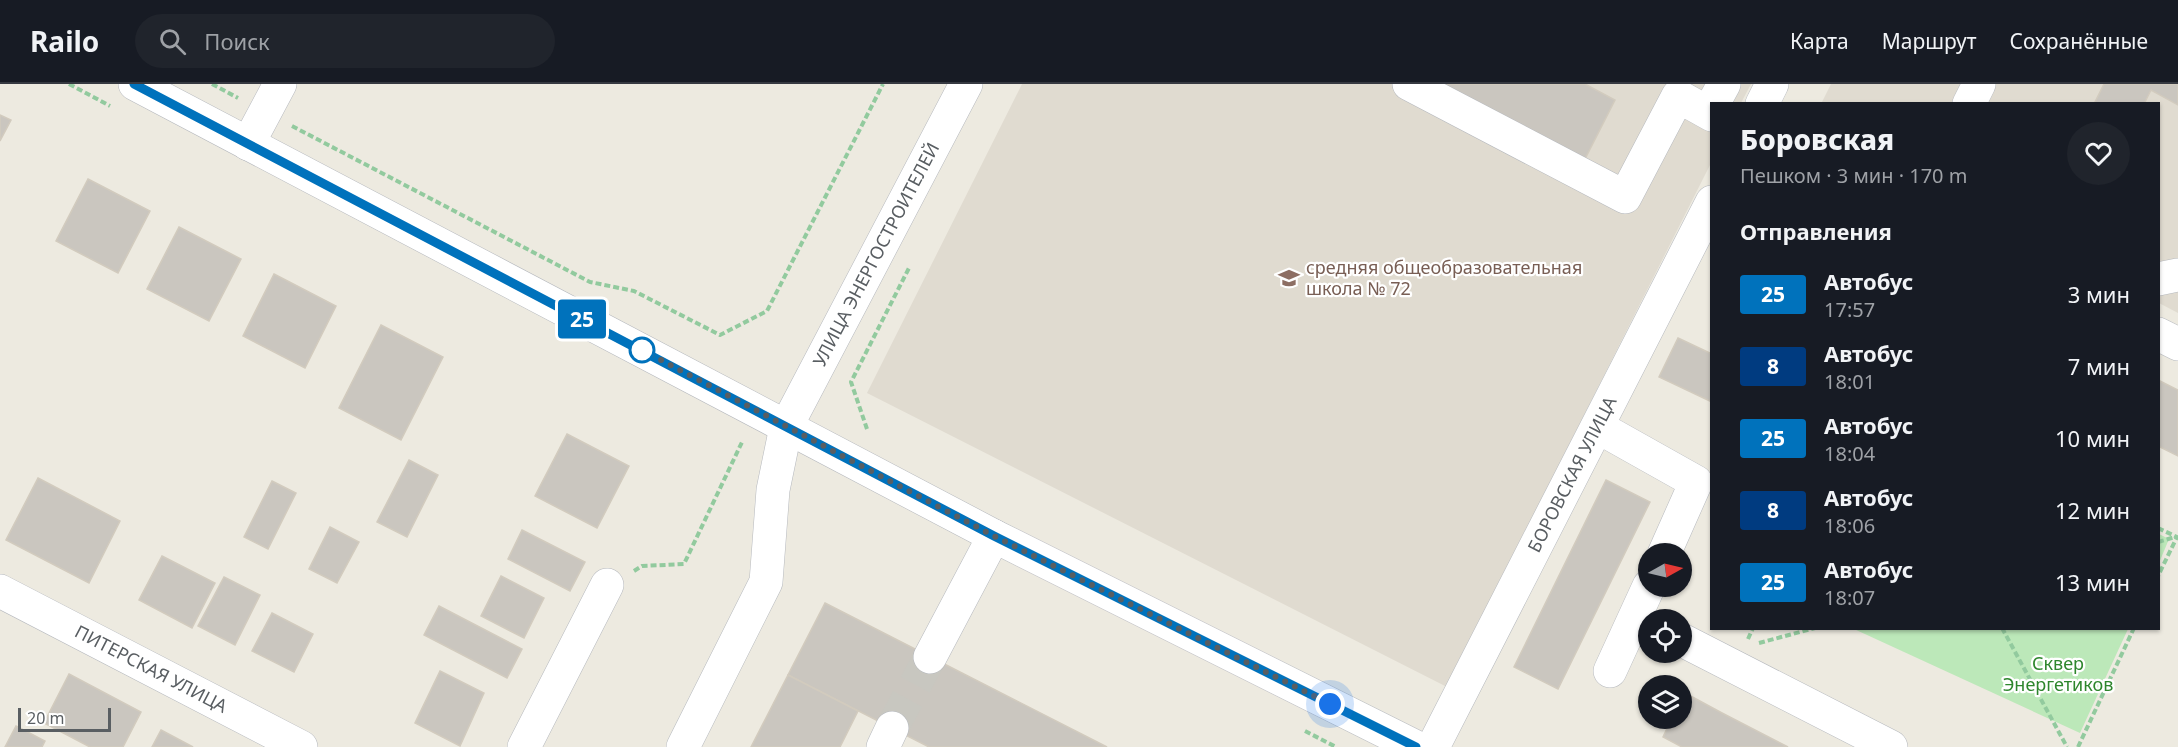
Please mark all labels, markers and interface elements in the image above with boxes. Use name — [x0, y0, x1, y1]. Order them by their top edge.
search box — [135, 14, 555, 68]
text: Railo — [30, 22, 99, 60]
icon: search — [156, 25, 189, 58]
text: Поиск — [204, 26, 270, 56]
text: Карта — [1790, 27, 1849, 55]
text: Маршрут — [1882, 27, 1977, 55]
text: Сохранённые — [2010, 27, 2148, 55]
text: Боровская — [1740, 120, 1894, 158]
button: heart — [2067, 122, 2130, 185]
street label: УЛИЦА ЭНЕРГОСТРОИТЕЛЕЙ — [807, 138, 944, 370]
text: Пешком · 3 мин · 170 m — [1740, 162, 1967, 189]
text: Отправления — [1740, 216, 1892, 246]
place label: средняя общеобразовательная школа № 72 — [1306, 255, 1582, 300]
school or university icon: средняя общеобразовательная школа № 72 — [1277, 266, 1301, 290]
text: Автобус — [1824, 266, 1913, 296]
text: 3 мин — [2068, 279, 2130, 309]
text: 25 — [1761, 280, 1785, 308]
text: 17:57 — [1824, 296, 1875, 323]
line badge: 25 — [555, 300, 609, 338]
text: 25 — [570, 305, 594, 333]
unlabelled marker — [629, 337, 655, 363]
text: Автобус — [1824, 338, 1913, 368]
text: 7 мин — [2068, 351, 2130, 381]
text: 8 — [1767, 352, 1779, 380]
text: 18:01 — [1824, 368, 1875, 395]
street label: БОРОВСКАЯ УЛИЦА — [1522, 392, 1622, 556]
text: Автобус — [1824, 410, 1913, 440]
text: 10 мин — [2055, 423, 2130, 453]
text: 25 — [1761, 424, 1785, 452]
text: 18:04 — [1824, 440, 1875, 467]
text: Автобус — [1824, 482, 1913, 512]
text: 12 мин — [2055, 495, 2130, 525]
text: 8 — [1767, 496, 1779, 524]
text: 18:06 — [1824, 512, 1875, 539]
north arrow — [1638, 543, 1692, 597]
map controls — [1638, 543, 1692, 729]
text: Автобус — [1824, 554, 1913, 584]
text: 13 мин — [2055, 567, 2130, 597]
text: 25 — [1761, 568, 1785, 596]
text: 18:07 — [1824, 584, 1875, 611]
button: locate — [1638, 609, 1692, 663]
street label: ПИТЕРСКАЯ УЛИЦА — [71, 619, 232, 718]
park label: Сквер Энергетиков — [2003, 651, 2113, 696]
button: layers — [1638, 675, 1692, 729]
your location — [1315, 689, 1345, 719]
scale bar — [18, 705, 111, 732]
text: 20 m — [27, 707, 64, 729]

